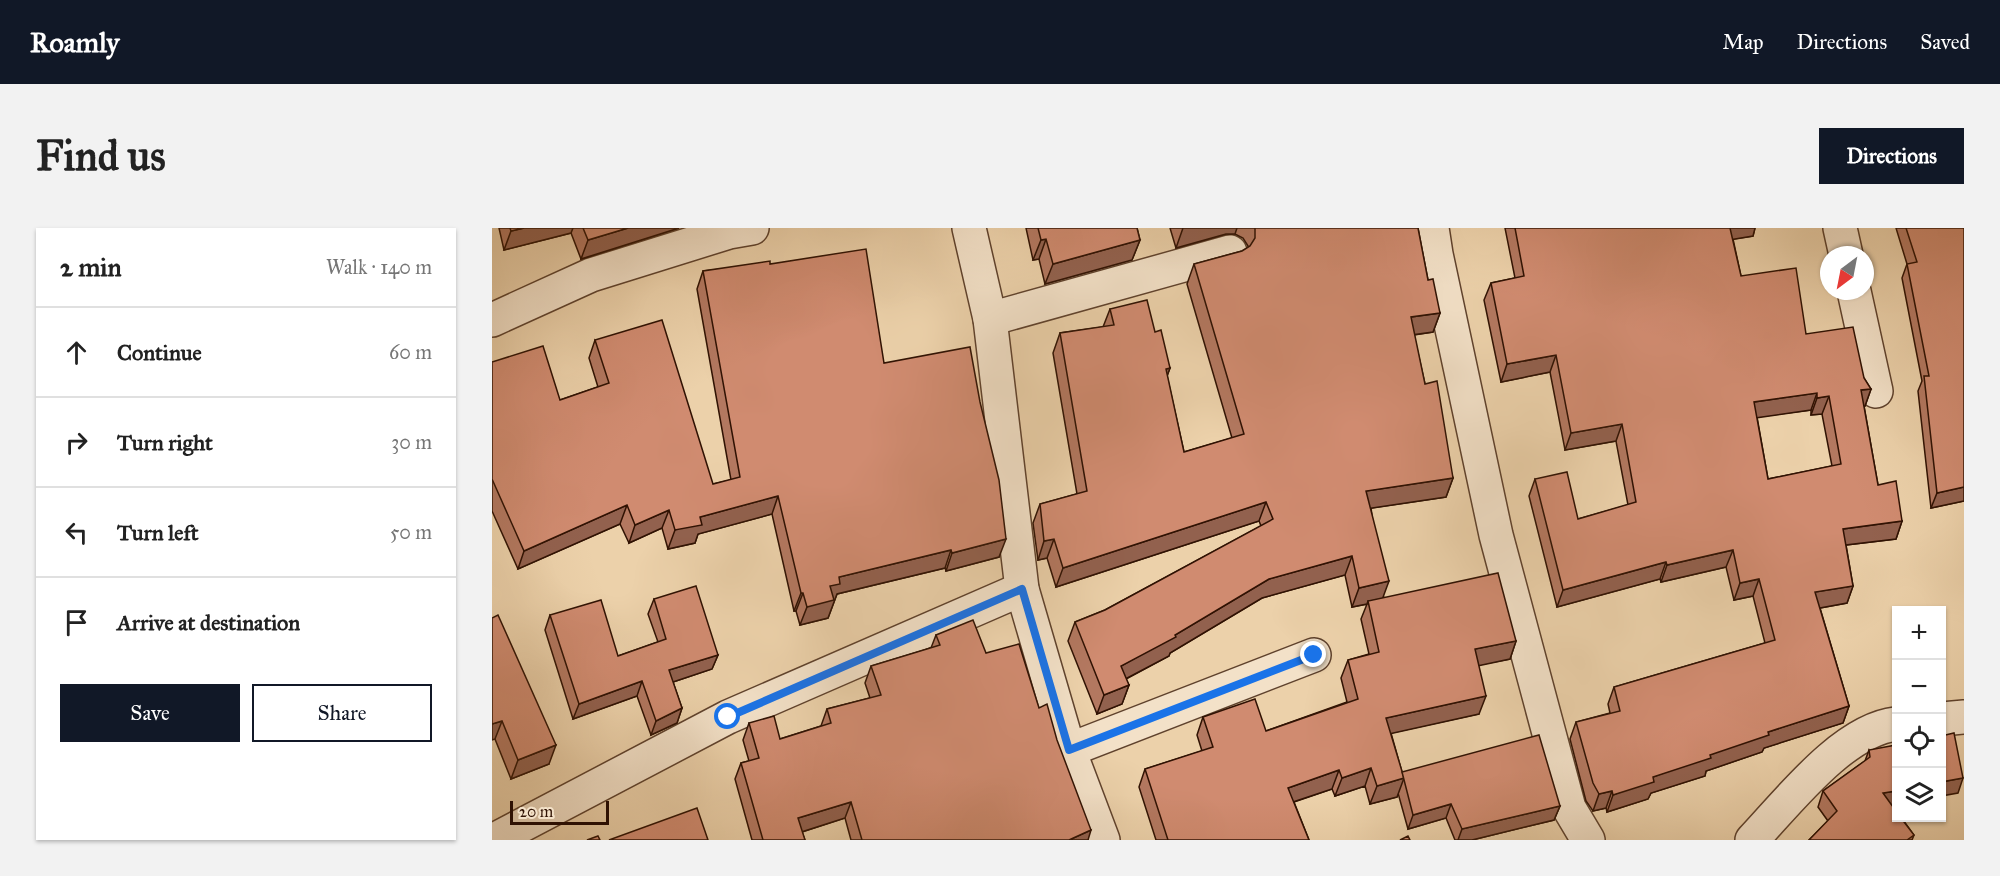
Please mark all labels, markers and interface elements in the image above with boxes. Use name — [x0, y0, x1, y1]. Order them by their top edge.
text: Roamly — [30, 25, 119, 60]
text: Map — [1723, 29, 1764, 55]
text: Directions — [1797, 29, 1887, 55]
text: Saved — [1920, 29, 1970, 55]
button: Directions — [1819, 128, 1964, 184]
text: Find us — [36, 130, 166, 182]
north arrow — [1820, 246, 1874, 300]
text: 2 min — [60, 251, 121, 283]
text: Walk · 140 m — [326, 255, 432, 279]
icon: ahead — [60, 336, 93, 369]
text: Continue — [117, 339, 202, 366]
text: 60 m — [389, 340, 432, 364]
icon: right — [60, 426, 93, 459]
text: Turn right — [117, 429, 213, 456]
text: 30 m — [391, 430, 432, 454]
icon: left — [60, 516, 93, 549]
text: Turn left — [117, 519, 199, 546]
text: 50 m — [390, 520, 432, 544]
icon: arrive — [60, 606, 93, 639]
map controls — [1892, 606, 1946, 822]
button: + — [1892, 606, 1946, 660]
text: Arrive at destination — [117, 609, 300, 636]
route end — [1300, 641, 1326, 667]
button: − — [1892, 660, 1946, 714]
button: Save — [60, 684, 240, 742]
button: Share — [252, 684, 432, 742]
route start — [714, 703, 740, 729]
button: locate — [1892, 714, 1946, 768]
button: layers — [1892, 768, 1946, 822]
scale bar — [510, 798, 609, 826]
text: 20 m — [519, 802, 553, 821]

